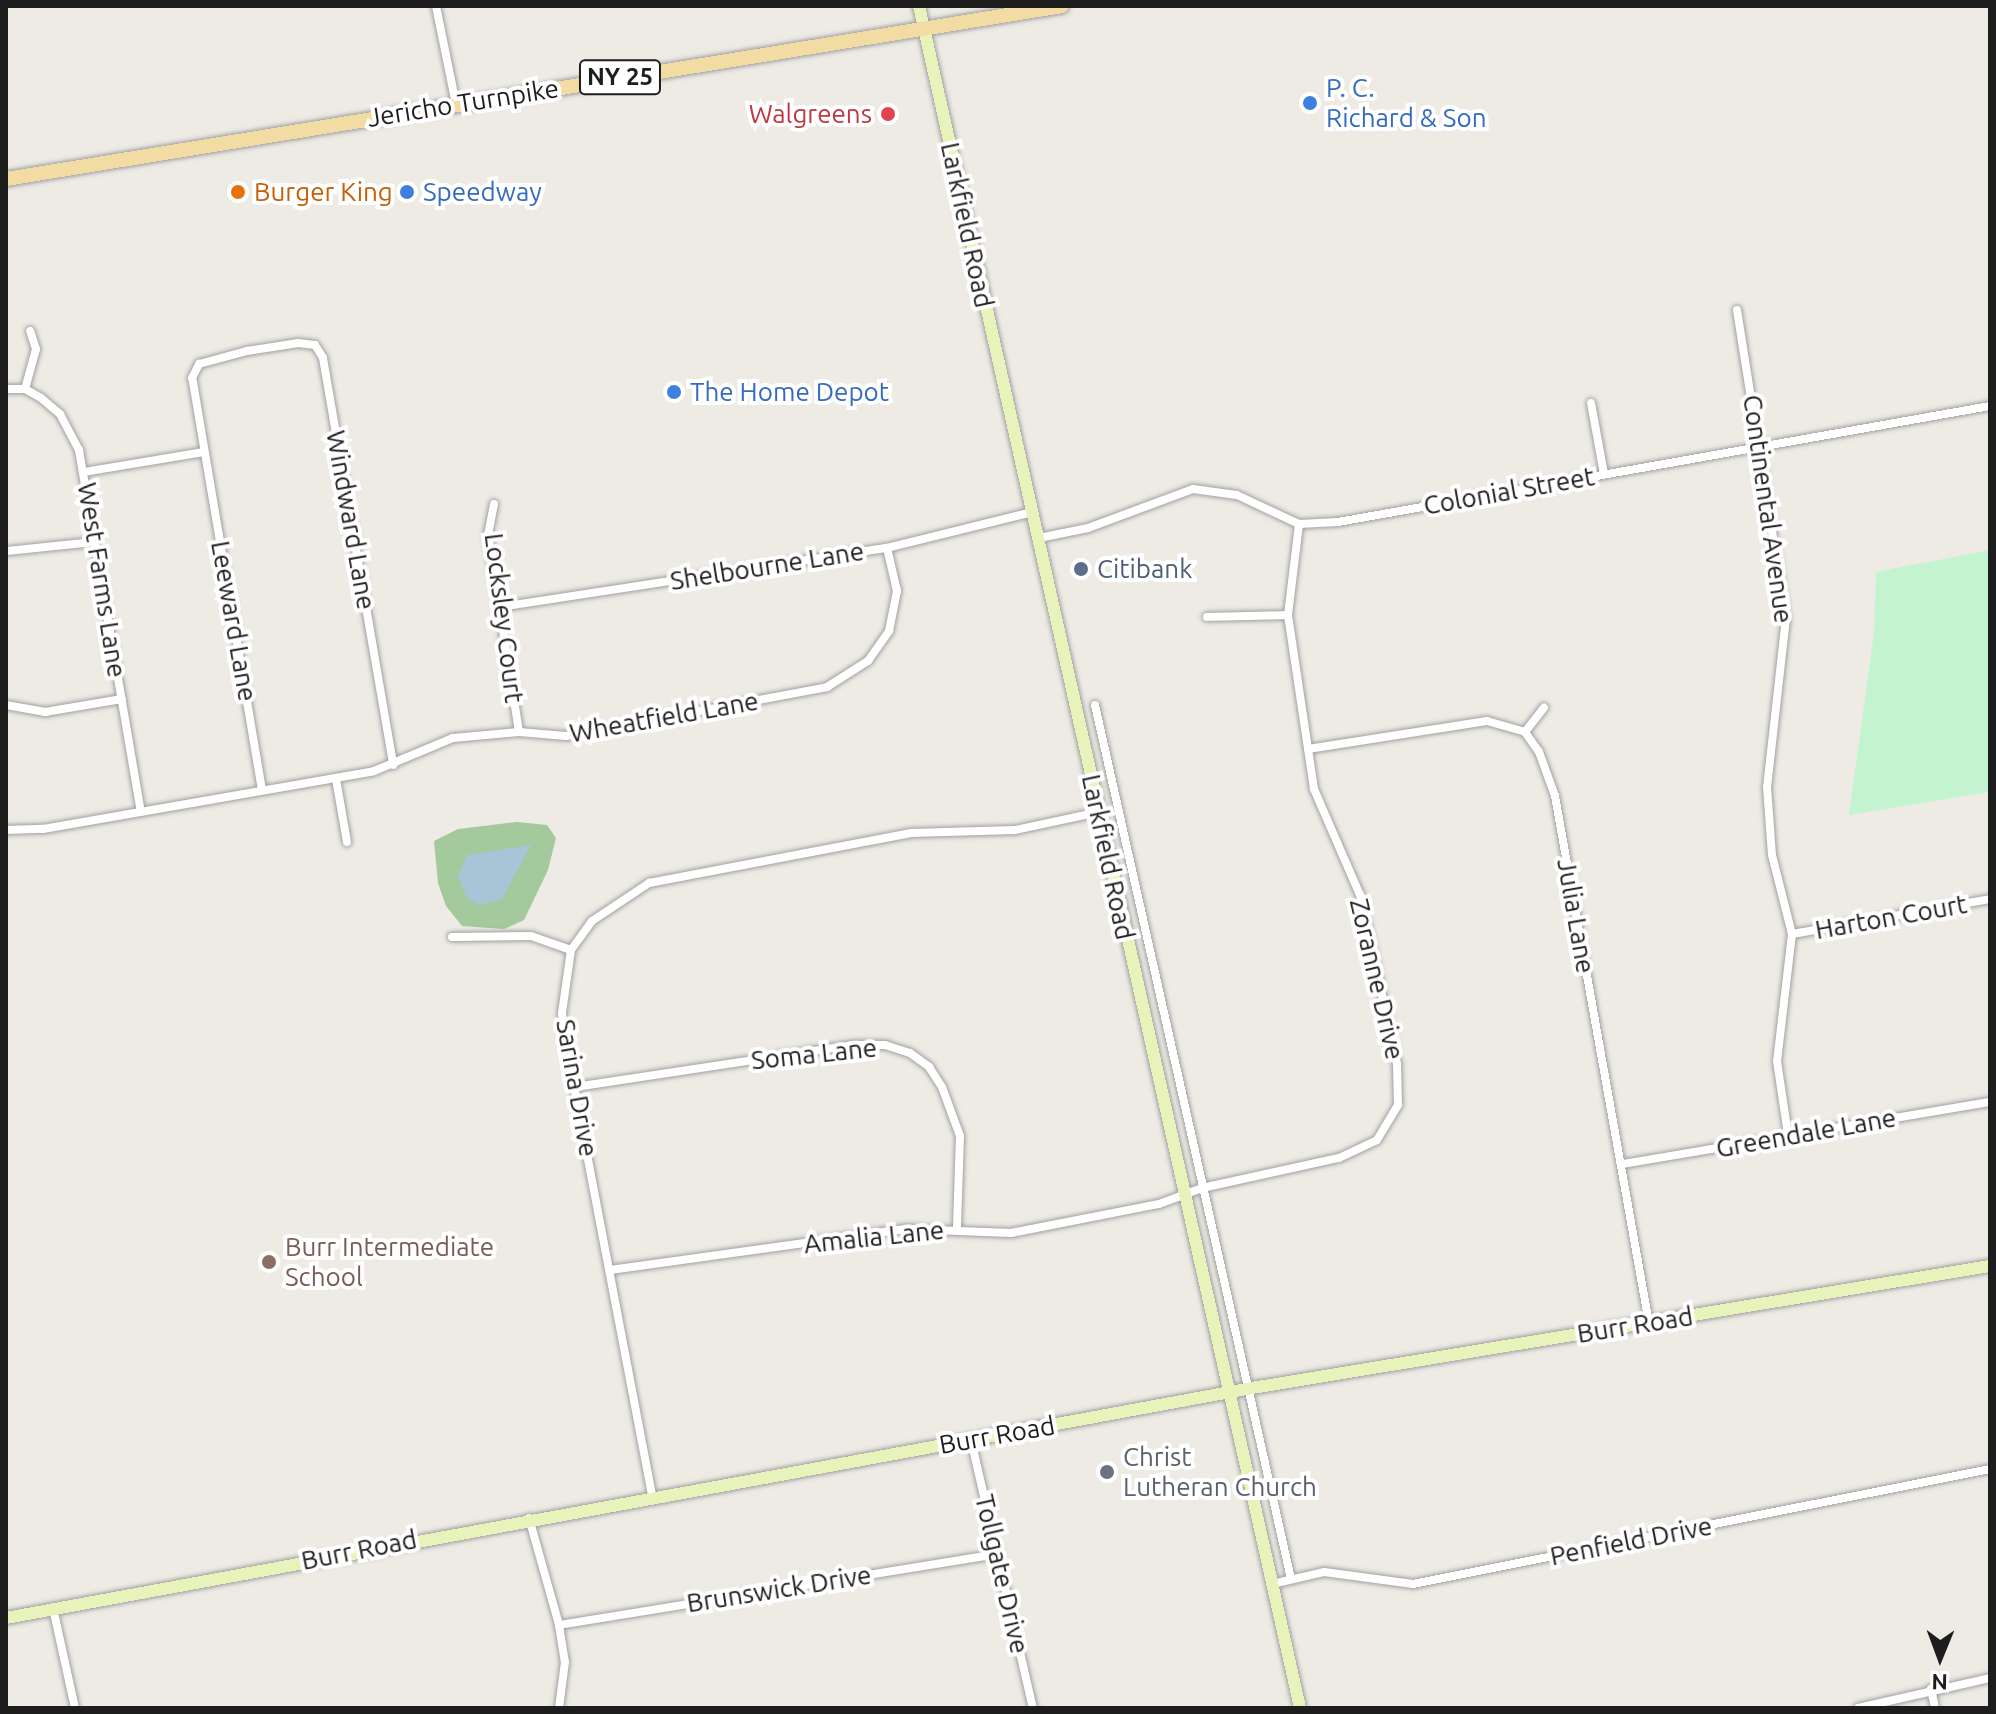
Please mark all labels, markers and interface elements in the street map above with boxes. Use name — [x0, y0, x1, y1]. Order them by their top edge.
road number: NY 25 — [578, 57, 662, 97]
street label: Jericho Turnpike — [365, 72, 561, 134]
place label: P. C. Richard & Son — [1326, 72, 1486, 134]
marker: P. C. Richard & Son — [1301, 94, 1319, 112]
place label: Walgreens — [749, 98, 872, 130]
marker: Walgreens — [879, 105, 897, 123]
street label: Larkfield Road — [934, 140, 1000, 310]
place label: Burger King — [254, 176, 393, 208]
place label: Speedway — [423, 176, 542, 208]
marker: Burger King — [229, 183, 247, 201]
marker: Speedway — [398, 183, 416, 201]
place label: The Home Depot — [690, 376, 889, 408]
marker: The Home Depot — [665, 383, 683, 401]
street label: Continental Avenue — [1737, 393, 1799, 625]
street label: Windward Lane — [320, 428, 382, 612]
street label: Colonial Street — [1421, 461, 1597, 521]
street label: West Farms Lane — [71, 480, 133, 680]
street label: Locksley Court — [478, 531, 530, 705]
street label: Shelbourne Lane — [668, 535, 866, 597]
street label: Leeward Lane — [205, 538, 263, 704]
place label: Citibank — [1097, 553, 1192, 585]
marker: Citibank — [1072, 560, 1090, 578]
street label: Wheatfield Lane — [567, 685, 761, 749]
street label: Larkfield Road — [1075, 772, 1141, 942]
street label: Julia Lane — [1551, 856, 1601, 976]
street label: Harton Court — [1813, 888, 1969, 946]
street label: Zoranne Drive — [1343, 895, 1411, 1063]
street label: Sarina Drive — [550, 1017, 604, 1159]
street label: Soma Lane — [750, 1032, 878, 1076]
street label: Greendale Lane — [1714, 1102, 1898, 1164]
street label: Amalia Lane — [802, 1214, 946, 1260]
place label: Burr Intermediate School — [285, 1231, 494, 1292]
marker: Burr Intermediate School — [260, 1253, 278, 1271]
street label: Burr Road — [1575, 1300, 1695, 1350]
street label: Burr Road — [937, 1409, 1057, 1461]
place label: Christ Lutheran Church — [1123, 1441, 1317, 1502]
marker: Christ Lutheran Church — [1098, 1463, 1116, 1481]
street label: Tollgate Drive — [969, 1491, 1035, 1657]
street label: Penfield Drive — [1547, 1510, 1715, 1572]
street label: Burr Road — [299, 1524, 419, 1576]
street label: Brunswick Drive — [684, 1559, 874, 1619]
north arrow — [1900, 1618, 1980, 1698]
text: N — [1931, 1670, 1948, 1695]

